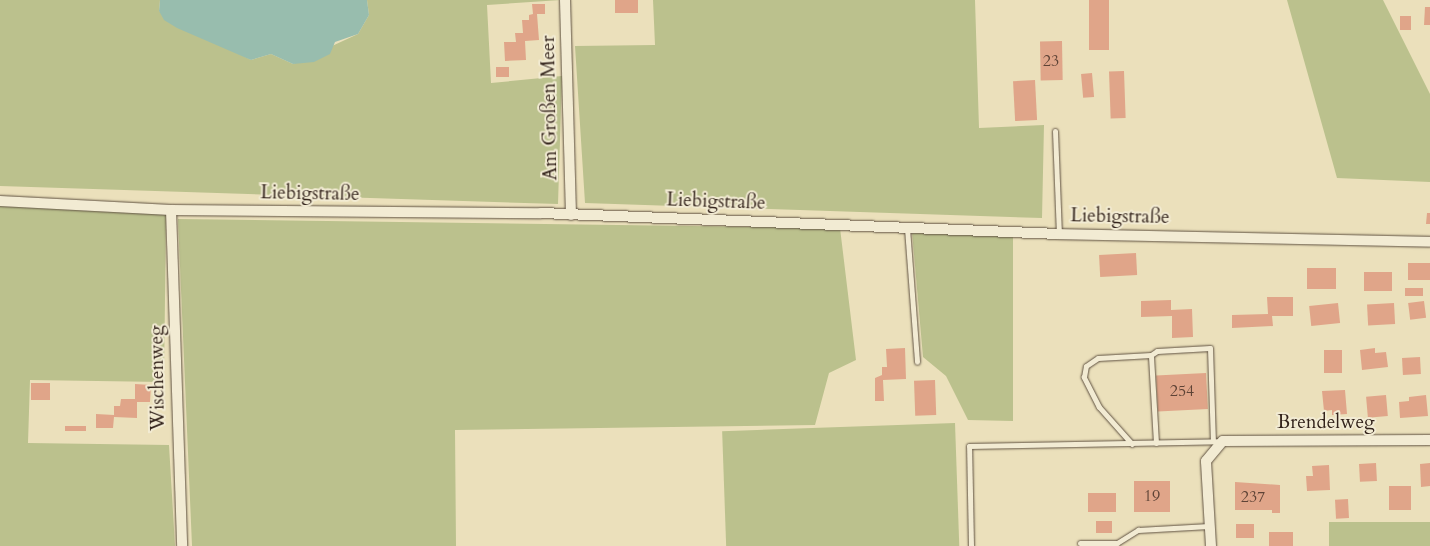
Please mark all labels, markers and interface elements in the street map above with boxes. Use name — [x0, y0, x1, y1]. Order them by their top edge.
street label: Am Großen Meer — [537, 35, 563, 181]
house number: 23 — [1043, 51, 1059, 71]
street label: Liebigstraße — [260, 182, 360, 206]
street label: Liebigstraße — [666, 189, 766, 215]
street label: Liebigstraße — [1070, 205, 1170, 229]
street label: Wischenweg — [146, 325, 170, 431]
house number: 254 — [1170, 381, 1194, 401]
street label: Brendelweg — [1277, 412, 1375, 434]
house number: 19 — [1144, 486, 1160, 506]
house number: 237 — [1241, 487, 1265, 507]

